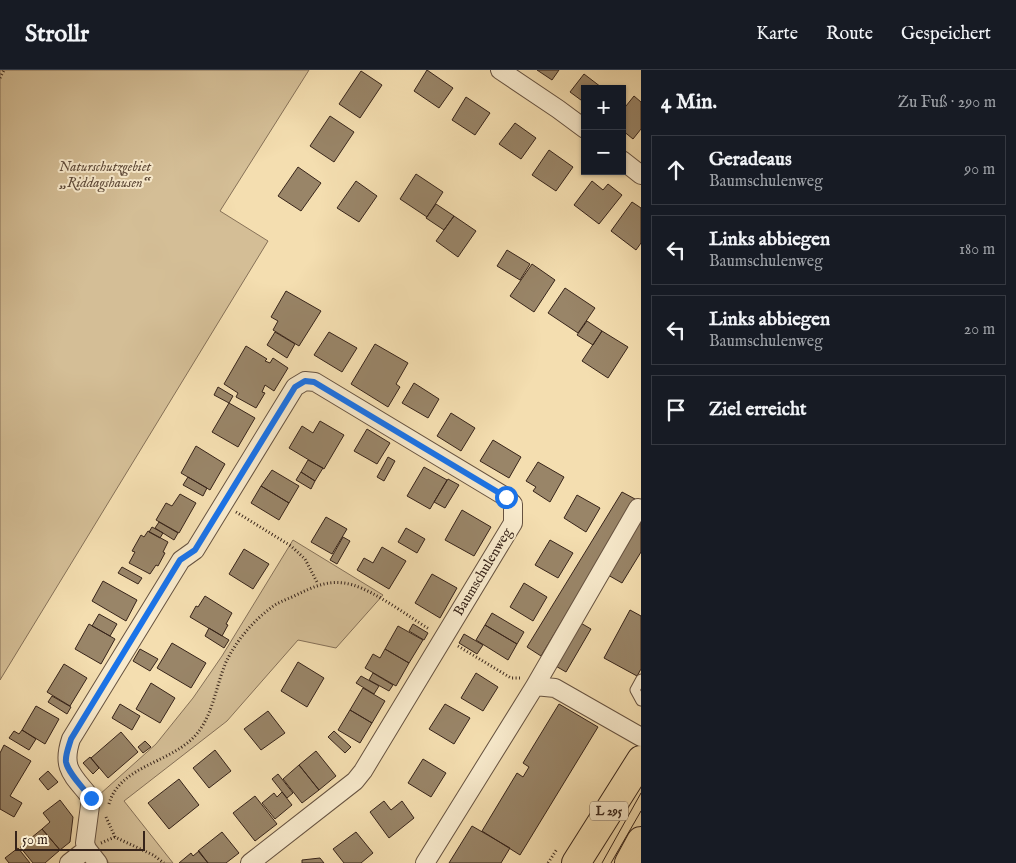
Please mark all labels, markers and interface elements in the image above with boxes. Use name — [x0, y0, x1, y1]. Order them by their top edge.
text: Strollr — [25, 19, 89, 50]
text: Karte — [756, 23, 798, 46]
text: Route — [826, 23, 873, 46]
text: Gespeichert — [901, 23, 991, 46]
map controls — [581, 85, 626, 175]
button: + — [581, 85, 626, 130]
text: 4 Min. — [661, 89, 717, 116]
text: Zu Fuß · 290 m — [898, 93, 996, 113]
button: − — [581, 130, 626, 175]
text: Geradeaus — [709, 148, 792, 172]
icon: ahead — [662, 156, 690, 184]
park label: Naturschutzgebiet „Riddagshausen“ — [58, 158, 152, 193]
text: 90 m — [964, 160, 995, 180]
text: Baumschulenweg — [709, 172, 823, 192]
text: Links abbiegen — [709, 228, 830, 252]
icon: left — [662, 236, 690, 264]
text: 180 m — [959, 240, 995, 260]
text: Baumschulenweg — [709, 252, 823, 272]
text: Links abbiegen — [709, 308, 830, 332]
icon: left — [662, 316, 690, 344]
text: 20 m — [964, 320, 995, 340]
text: Baumschulenweg — [709, 332, 823, 352]
icon: arrive — [662, 396, 690, 424]
text: Ziel erreicht — [709, 398, 807, 422]
route start — [495, 486, 518, 509]
street label: Baumschulenweg — [450, 524, 517, 619]
route end — [80, 787, 103, 810]
road number: L 295 — [590, 801, 628, 820]
scale bar — [15, 828, 145, 851]
text: 50 m — [22, 831, 48, 849]

